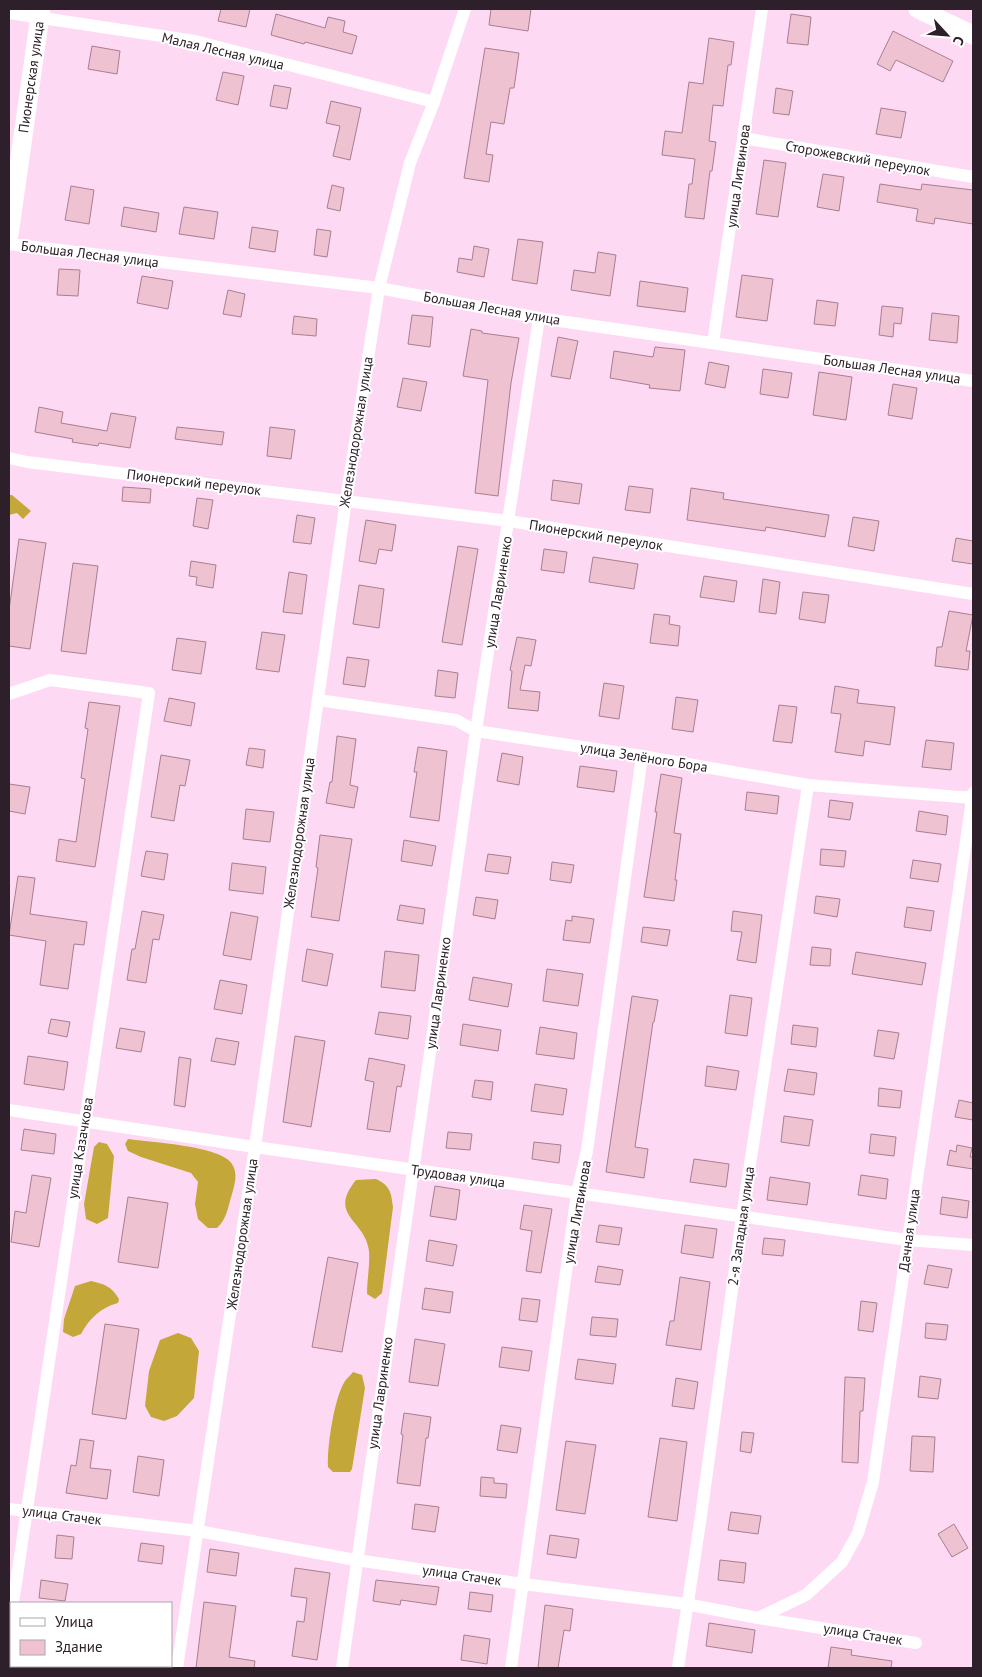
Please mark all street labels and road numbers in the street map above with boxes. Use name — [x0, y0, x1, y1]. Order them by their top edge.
street label: Пионерская улица — [14, 20, 48, 134]
street label: Малая Лесная улица — [160, 28, 286, 74]
street label: улица Литвинова — [722, 123, 754, 229]
street label: Сторожевский переулок — [784, 136, 932, 180]
street label: Большая Лесная улица — [20, 237, 160, 271]
street label: Большая Лесная улица — [422, 287, 562, 329]
street label: Большая Лесная улица — [822, 350, 962, 388]
street label: Железнодорожная улица — [335, 355, 377, 510]
street label: Пионерский переулок — [126, 465, 263, 499]
street label: Пионерский переулок — [528, 516, 665, 555]
street label: улица Лавриненко — [480, 535, 516, 649]
street label: улица Зелёного Бора — [579, 738, 709, 776]
street label: Железнодорожная улица — [279, 756, 319, 911]
street label: улица Лавриненко — [421, 936, 455, 1050]
street label: улица Казачкова — [63, 1096, 97, 1200]
street label: Железнодорожная улица — [222, 1157, 262, 1312]
street label: улица Литвинова — [559, 1159, 595, 1265]
street label: Трудовая улица — [410, 1160, 506, 1192]
street label: 2-я Западная улица — [724, 1165, 758, 1287]
street label: Дачная улица — [894, 1187, 924, 1273]
street label: улица Лавриненко — [363, 1336, 397, 1450]
street label: улица Стачек — [21, 1501, 103, 1529]
street label: улица Стачек — [421, 1561, 503, 1589]
street label: улица Стачек — [822, 1619, 904, 1649]

